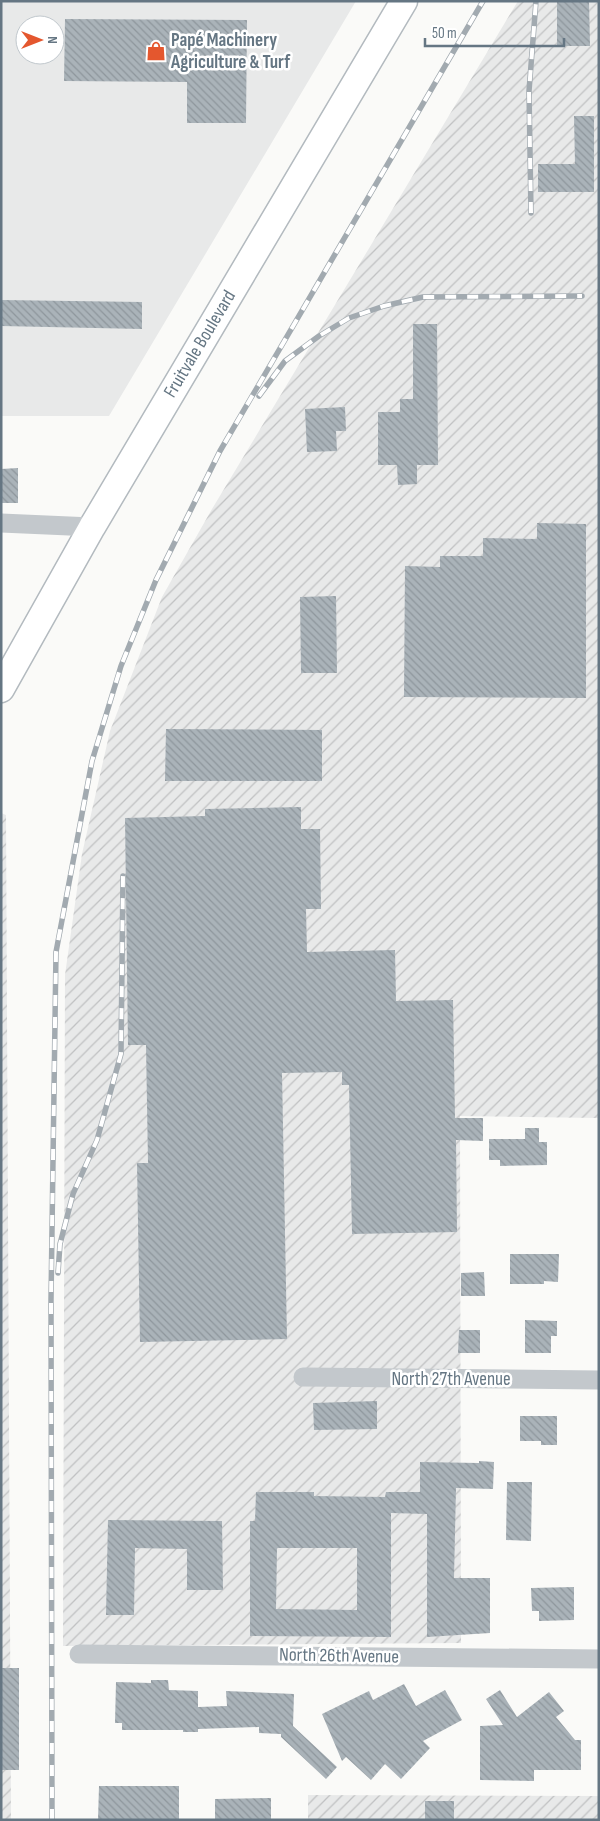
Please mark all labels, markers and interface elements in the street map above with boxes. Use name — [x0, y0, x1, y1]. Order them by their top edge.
north arrow — [15, 15, 65, 65]
scale bar — [425, 15, 564, 47]
text: 50 m — [432, 24, 457, 43]
place label: Papé Machinery Agriculture & Turf — [170, 29, 291, 74]
text: N — [44, 36, 61, 44]
shop icon: Papé Machinery Agriculture & Turf — [145, 40, 167, 62]
street label: Fruitvale Boulevard — [159, 286, 241, 402]
street label: North 27th Avenue — [391, 1368, 511, 1391]
street label: North 26th Avenue — [279, 1643, 399, 1669]

